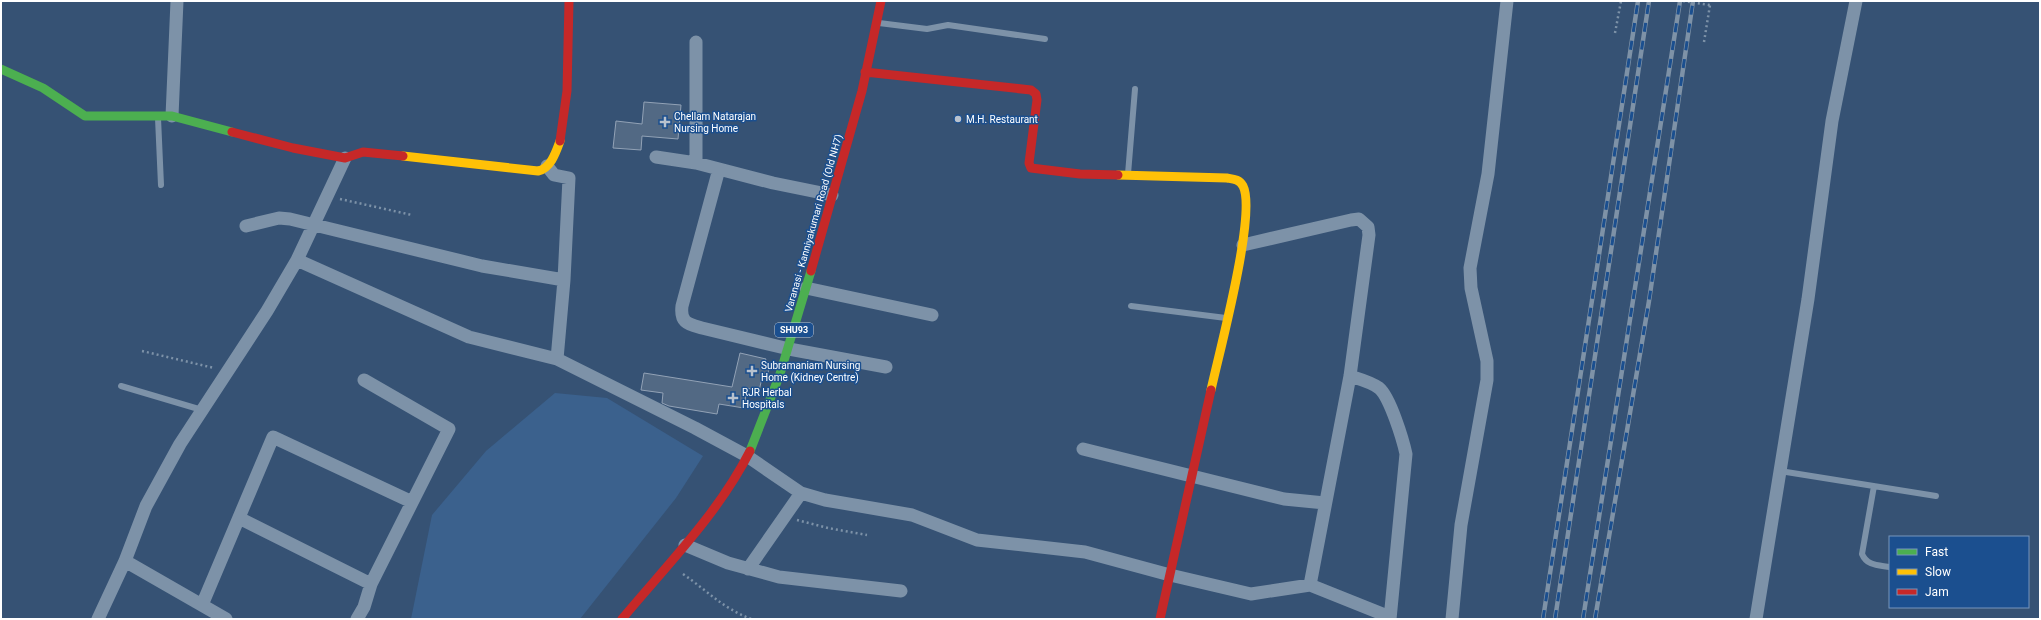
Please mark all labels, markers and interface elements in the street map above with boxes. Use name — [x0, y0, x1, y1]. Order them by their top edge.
place label: Chellam Natarajan Nursing Home — [674, 111, 756, 134]
marker: M.H. Restaurant — [953, 114, 963, 124]
place label: M.H. Restaurant — [966, 114, 1038, 125]
marker: Chellam Natarajan Nursing Home — [659, 116, 671, 128]
street label: Varanasi - Kanniyakumari Road (Old NH7) — [783, 133, 845, 314]
road number: SHU93 — [775, 323, 813, 337]
place label: Subramaniam Nursing Home (Kidney Centre) — [761, 360, 860, 384]
marker: Subramaniam Nursing Home (Kidney Centre) — [746, 365, 758, 377]
place label: RJR Herbal Hospitals — [742, 387, 792, 410]
marker: RJR Herbal Hospitals — [727, 392, 739, 404]
legend — [1889, 536, 2029, 608]
text: Fast — [1925, 545, 1948, 559]
text: Slow — [1925, 565, 1951, 579]
text: Jam — [1925, 585, 1949, 599]

